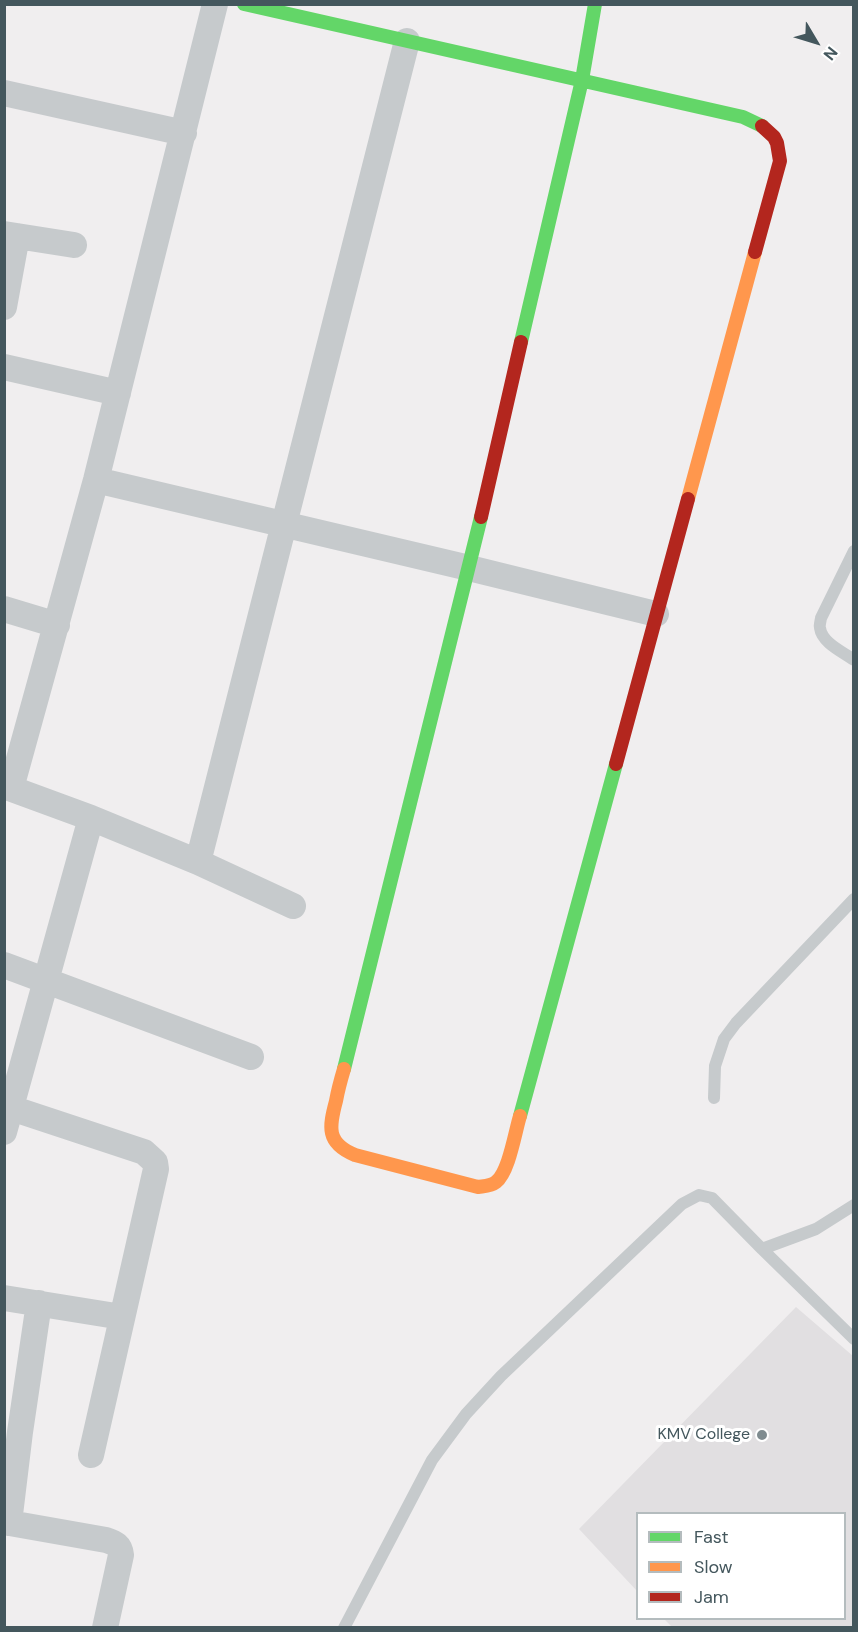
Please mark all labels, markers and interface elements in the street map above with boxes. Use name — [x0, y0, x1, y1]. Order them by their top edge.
north arrow — [786, 12, 846, 72]
text: N — [819, 42, 842, 64]
place label: KMV College — [657, 1425, 750, 1445]
marker: KMV College — [755, 1428, 769, 1442]
legend — [636, 1512, 846, 1620]
text: Fast — [694, 1525, 729, 1549]
text: Slow — [694, 1555, 733, 1579]
text: Jam — [694, 1585, 729, 1609]

